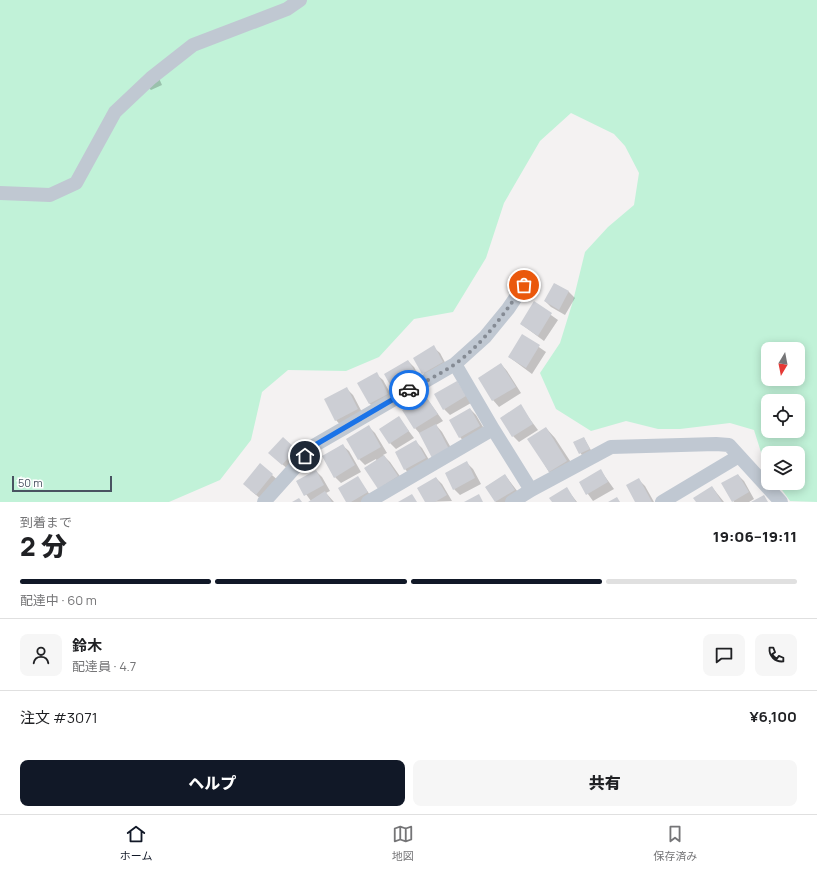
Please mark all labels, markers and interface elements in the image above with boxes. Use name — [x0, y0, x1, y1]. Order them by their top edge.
pin — [507, 268, 541, 302]
icon: bag — [513, 274, 535, 296]
north arrow — [761, 342, 805, 386]
map controls — [761, 342, 805, 490]
courier — [389, 370, 429, 410]
icon: car — [398, 379, 420, 401]
button: locate — [761, 394, 805, 438]
pin — [288, 439, 322, 473]
icon: home — [294, 445, 316, 467]
button: layers — [761, 446, 805, 490]
scale bar — [12, 474, 112, 493]
text: 50 m — [18, 475, 43, 490]
text: 到着まで — [20, 513, 72, 531]
text: 19:06–19:11 — [713, 526, 797, 547]
text: 2 分 — [20, 528, 67, 564]
text: 配達中 · 60 m — [20, 591, 97, 609]
button: person — [20, 634, 62, 676]
button: chat — [703, 634, 745, 676]
button: phone — [755, 634, 797, 676]
text: 鈴木 — [72, 635, 102, 656]
text: 配達員 · 4.7 — [72, 657, 136, 675]
text: ¥6,100 — [749, 706, 797, 727]
text: 注文 #3071 — [20, 707, 98, 728]
button: ヘルプ — [20, 760, 405, 806]
button: 共有 — [413, 760, 797, 806]
tab: ホーム — [120, 823, 152, 863]
tab: 地図 — [392, 823, 414, 863]
tab: 保存済み — [653, 823, 697, 863]

